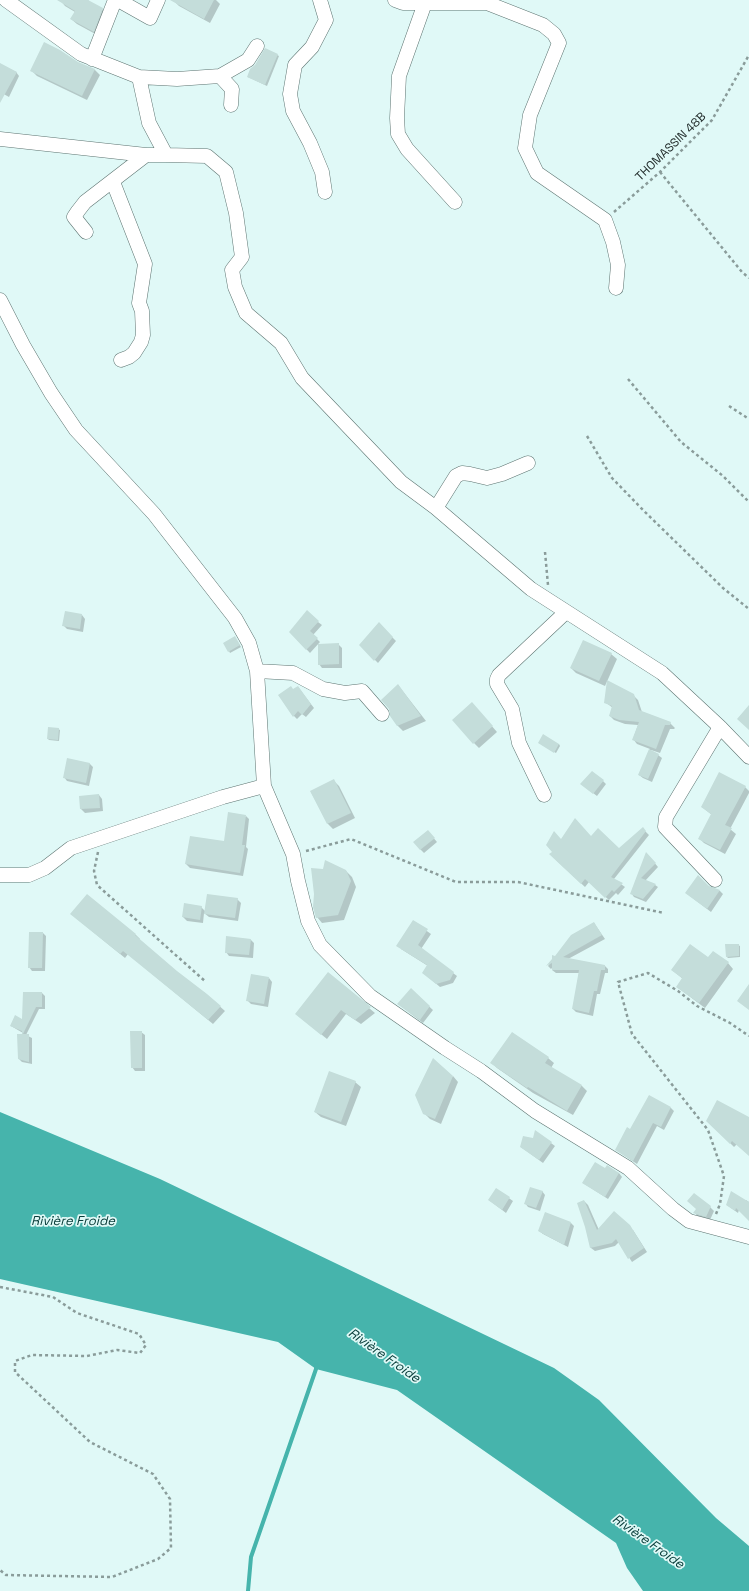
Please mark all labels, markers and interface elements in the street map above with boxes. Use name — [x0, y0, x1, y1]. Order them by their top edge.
street label: THOMASSIN 48B — [633, 110, 709, 184]
water label: Rivière Froide — [31, 1213, 115, 1229]
water label: Rivière Froide — [345, 1326, 423, 1386]
water label: Rivière Froide — [609, 1512, 687, 1572]

